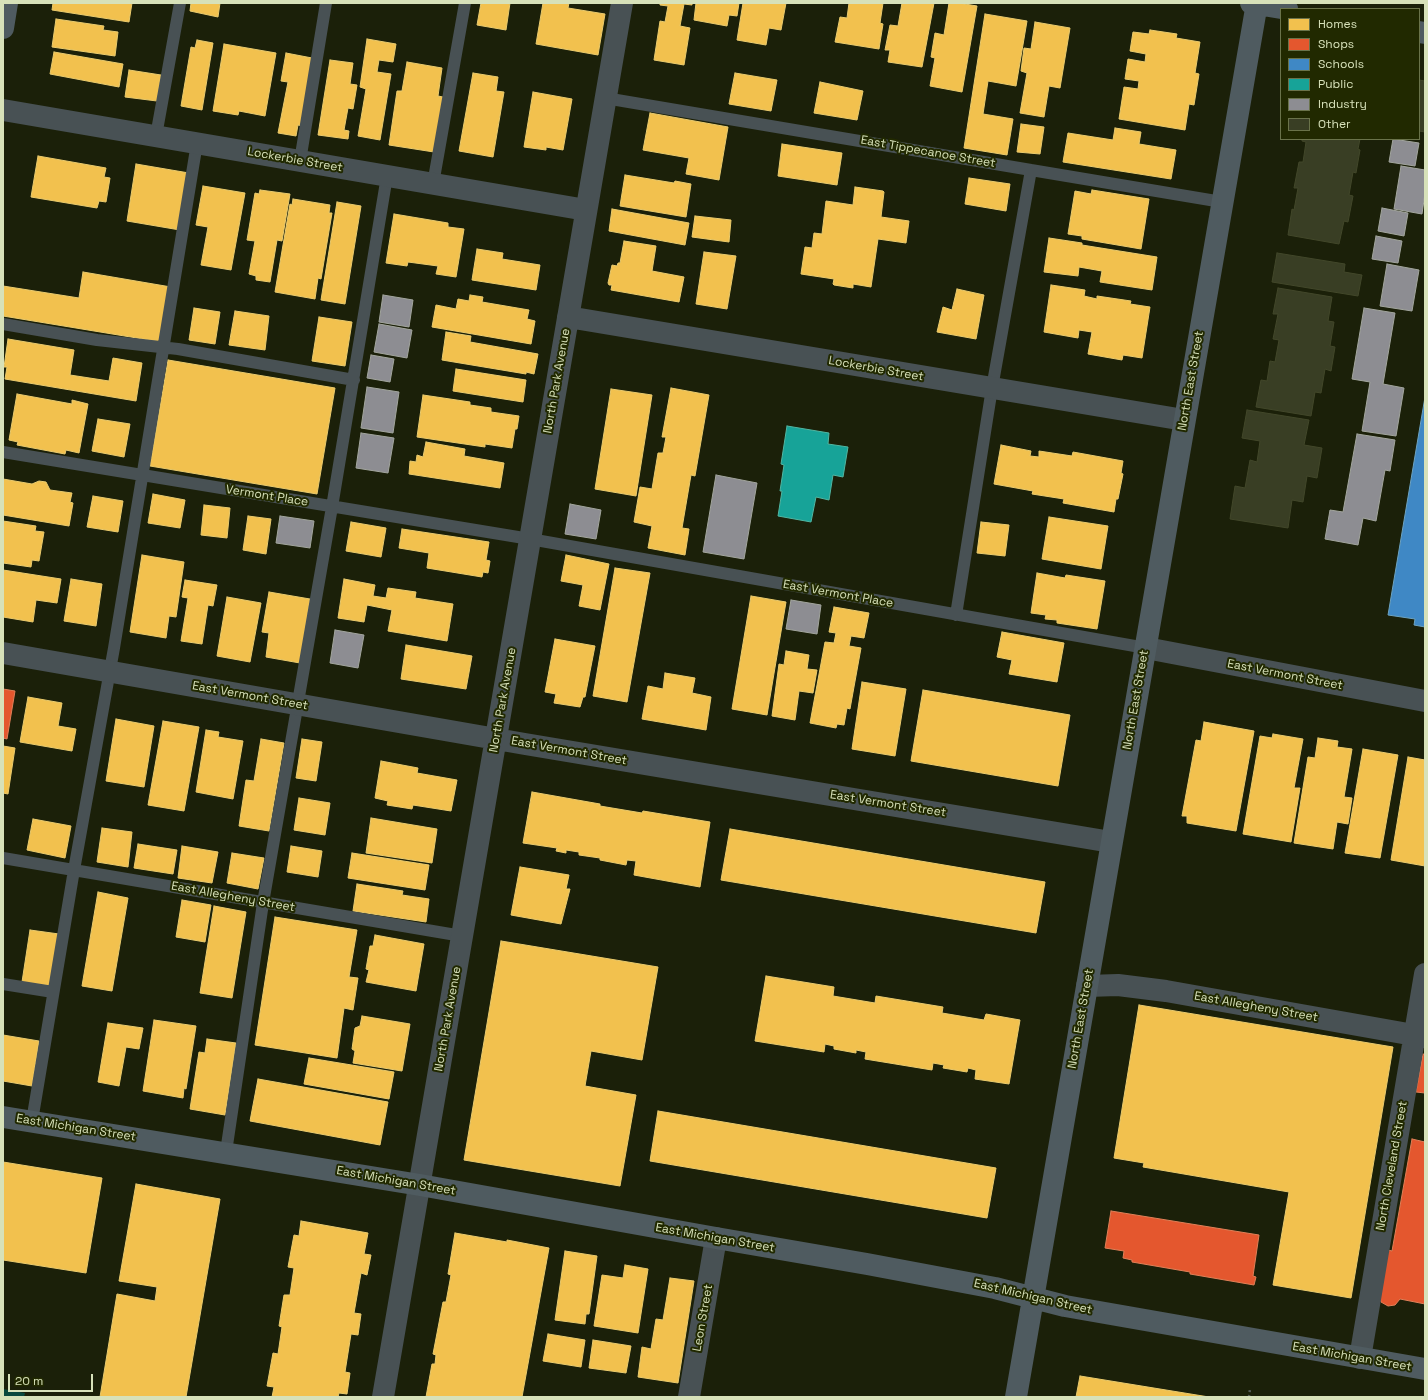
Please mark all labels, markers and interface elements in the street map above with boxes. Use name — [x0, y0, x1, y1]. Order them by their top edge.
legend — [1280, 8, 1420, 140]
text: Homes — [1318, 16, 1357, 32]
text: Shops — [1318, 36, 1354, 52]
text: Schools — [1318, 56, 1364, 72]
text: Public — [1318, 76, 1353, 92]
text: Industry — [1318, 96, 1367, 112]
text: Other — [1318, 116, 1351, 132]
street label: East Tippecanoe Street — [860, 133, 996, 171]
street label: Lockerbie Street — [246, 145, 344, 175]
street label: North Park Avenue — [541, 327, 573, 435]
street label: North East Street — [1175, 330, 1207, 432]
street label: Lockerbie Street — [827, 354, 925, 384]
street label: Vermont Place — [225, 482, 309, 510]
street label: East Vermont Place — [782, 577, 894, 611]
street label: North Park Avenue — [487, 646, 519, 754]
street label: North East Street — [1120, 649, 1152, 751]
street label: East Vermont Street — [1226, 657, 1344, 693]
street label: East Vermont Street — [191, 679, 309, 713]
street label: East Vermont Street — [510, 734, 628, 768]
street label: East Vermont Street — [829, 788, 947, 820]
street label: East Allegheny Street — [170, 879, 296, 915]
street label: North Park Avenue — [432, 965, 464, 1073]
street label: North East Street — [1065, 968, 1097, 1070]
street label: East Allegheny Street — [1193, 989, 1319, 1025]
street label: North Cleveland Street — [1374, 1100, 1410, 1232]
street label: East Michigan Street — [15, 1111, 137, 1145]
street label: East Michigan Street — [335, 1163, 457, 1199]
street label: East Michigan Street — [654, 1220, 776, 1256]
street label: East Michigan Street — [972, 1276, 1094, 1318]
street label: Leon Street — [690, 1283, 716, 1353]
street label: East Michigan Street — [1291, 1339, 1413, 1375]
scale bar — [10, 1366, 95, 1392]
text: 20 m — [15, 1373, 43, 1389]

